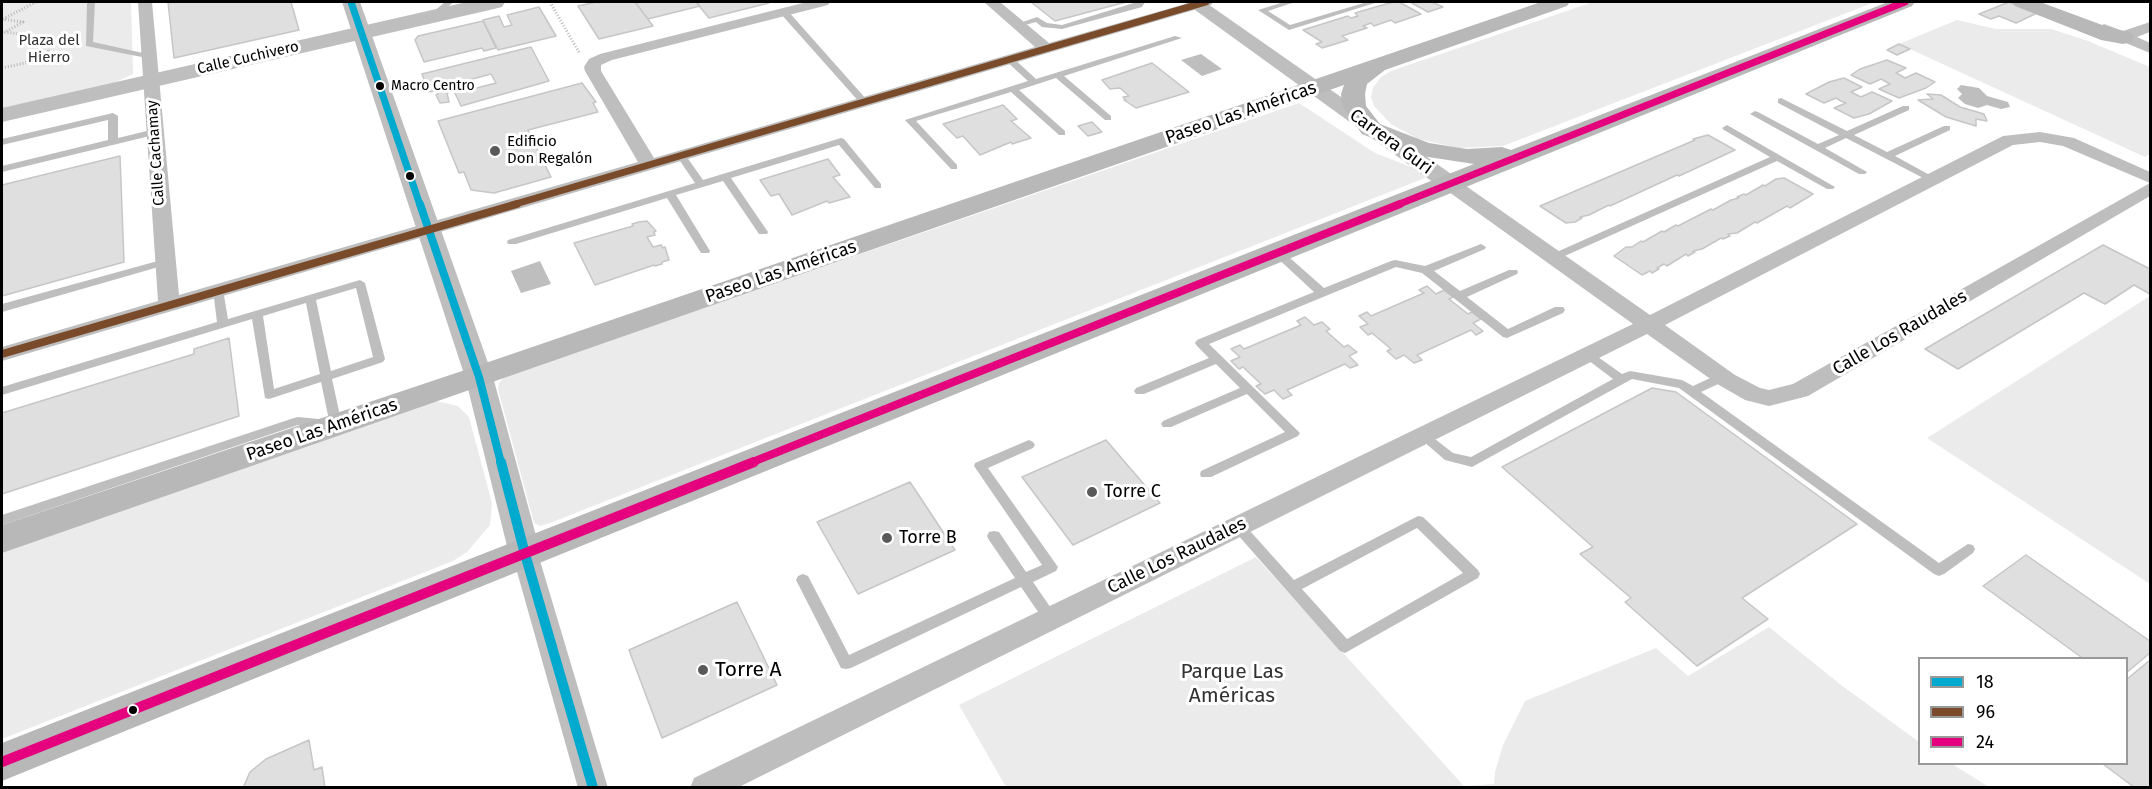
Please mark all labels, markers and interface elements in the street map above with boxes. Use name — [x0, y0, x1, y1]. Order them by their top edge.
park label: Plaza del Hierro — [18, 32, 80, 67]
street label: Calle Cuchivero — [195, 38, 301, 78]
street label: Paseo Las Américas — [1163, 77, 1319, 149]
place label: Macro Centro — [391, 78, 475, 94]
marker: Macro Centro — [374, 80, 386, 92]
street label: Calle Cachamay — [143, 100, 169, 206]
street label: Carrera Guri — [1345, 105, 1437, 179]
place label: Edificio Don Regalón — [507, 133, 593, 168]
marker: Edificio Don Regalón — [488, 144, 502, 158]
unlabelled marker — [404, 170, 416, 182]
street label: Paseo Las Américas — [703, 236, 859, 308]
street label: Calle Los Raudales — [1829, 286, 1971, 380]
street label: Paseo Las Américas — [244, 394, 400, 466]
place label: Torre C — [1104, 481, 1161, 503]
marker: Torre C — [1085, 485, 1099, 499]
street label: Calle Los Raudales — [1104, 513, 1250, 599]
place label: Torre B — [899, 527, 957, 549]
marker: Torre B — [880, 531, 894, 545]
place label: Torre A — [715, 657, 782, 683]
legend — [1918, 657, 2128, 765]
park label: Parque Las Américas — [1180, 659, 1284, 709]
marker: Torre A — [696, 663, 710, 677]
text: 18 — [1976, 671, 1994, 693]
text: 96 — [1976, 701, 1995, 723]
unlabelled marker — [127, 704, 139, 716]
text: 24 — [1976, 731, 1994, 753]

